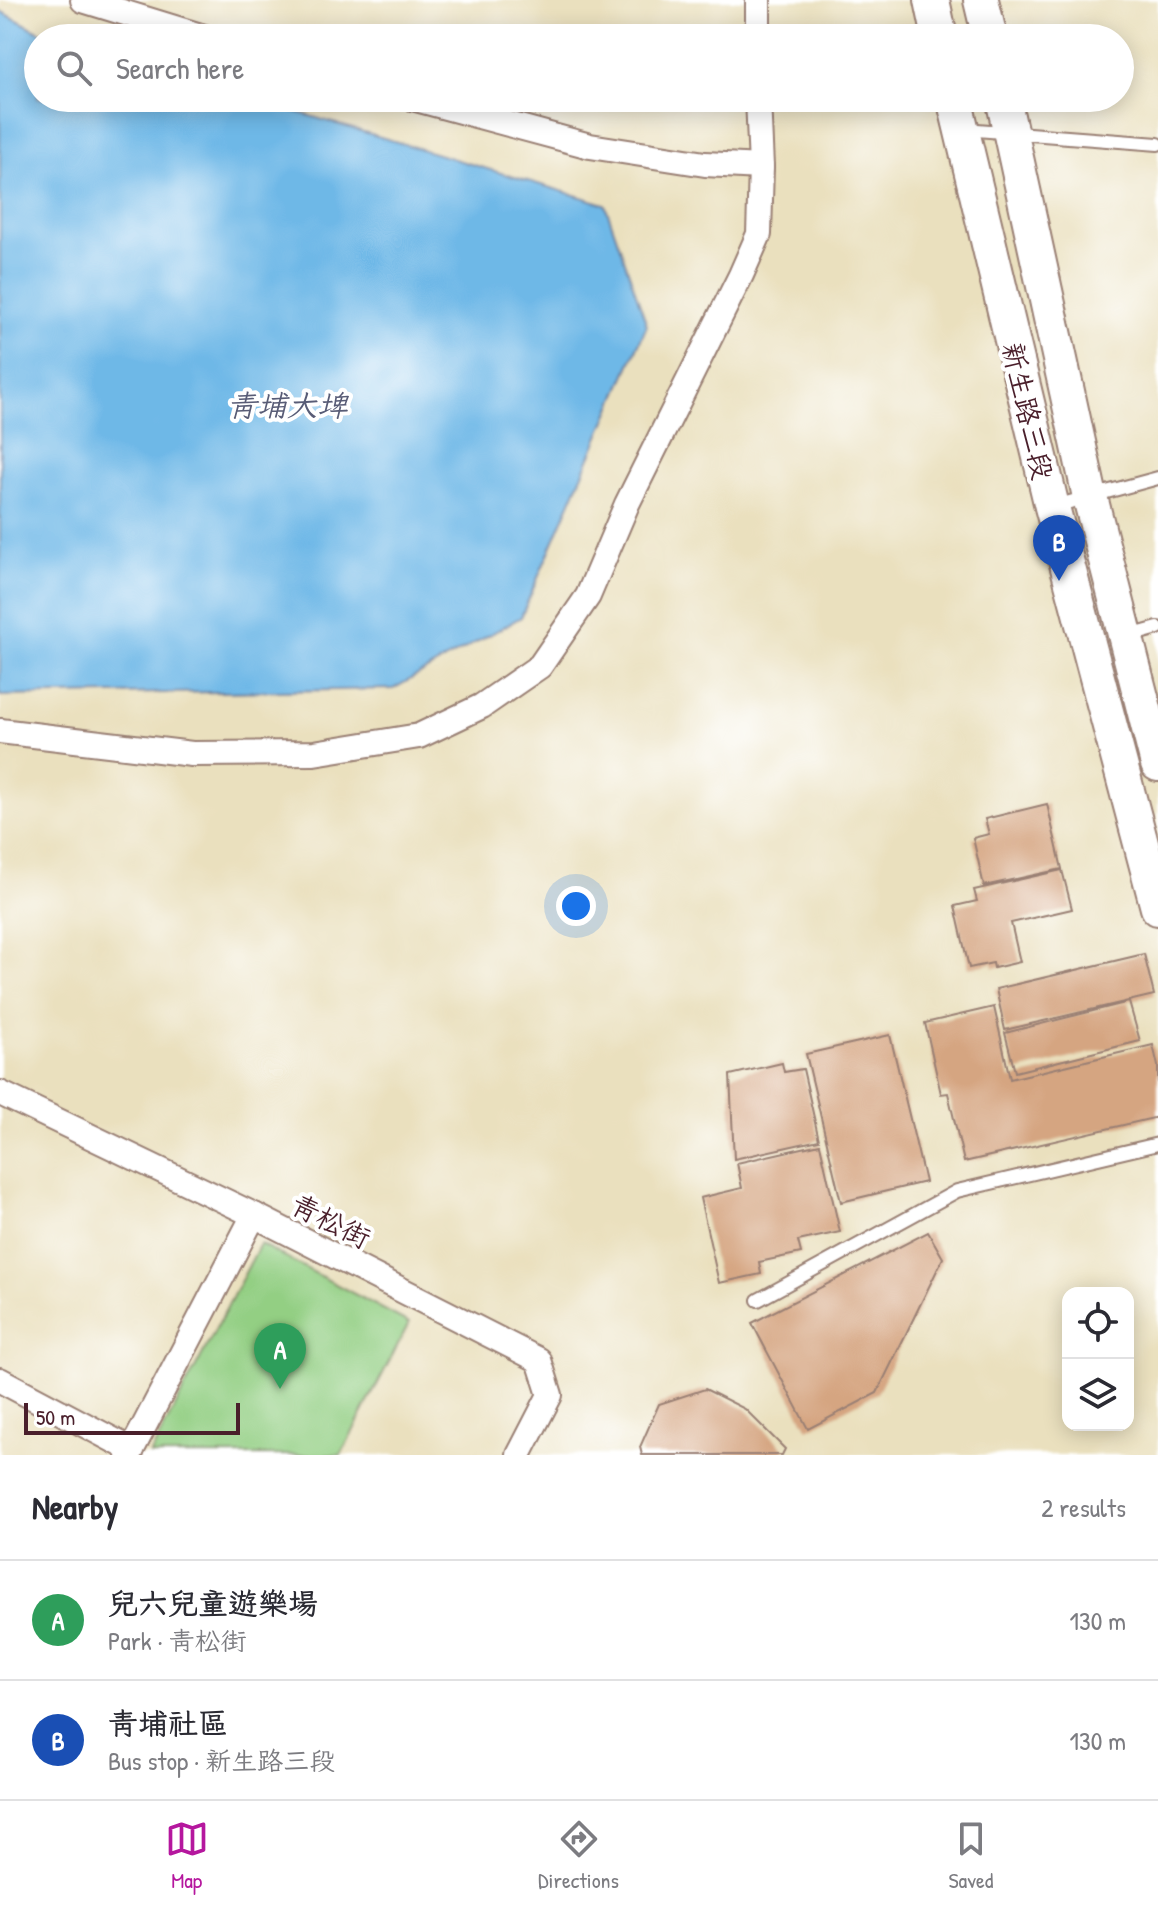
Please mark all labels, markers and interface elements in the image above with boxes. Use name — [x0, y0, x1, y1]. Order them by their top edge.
search box — [24, 24, 1134, 112]
icon: search — [52, 46, 96, 90]
text: Search here — [116, 48, 244, 88]
street label: 新生路三段 — [994, 339, 1062, 483]
water label: 青埔大埤 — [227, 385, 350, 425]
pin: B — [1033, 515, 1085, 581]
your location — [556, 886, 596, 926]
street label: 青松街 — [285, 1185, 377, 1257]
map controls — [1062, 1287, 1134, 1431]
button: locate — [1062, 1287, 1134, 1359]
pin: A — [254, 1323, 306, 1389]
button: layers — [1062, 1359, 1134, 1431]
scale bar — [24, 1399, 240, 1435]
text: 50 m — [36, 1402, 75, 1432]
text: Nearby — [32, 1484, 118, 1530]
text: 2 results — [1041, 1490, 1126, 1525]
text: 兒六兒童遊樂場 — [108, 1583, 318, 1623]
text: A — [52, 1603, 64, 1638]
text: 130 m — [1070, 1603, 1126, 1638]
text: Park · 青松街 — [108, 1623, 247, 1658]
text: 青埔社區 — [108, 1703, 228, 1743]
text: B — [51, 1723, 65, 1758]
text: 130 m — [1070, 1723, 1126, 1758]
text: Bus stop · 新生路三段 — [108, 1743, 335, 1778]
tab: Map — [165, 1817, 209, 1895]
tab: Directions — [538, 1817, 619, 1895]
tab: Saved — [948, 1817, 993, 1895]

